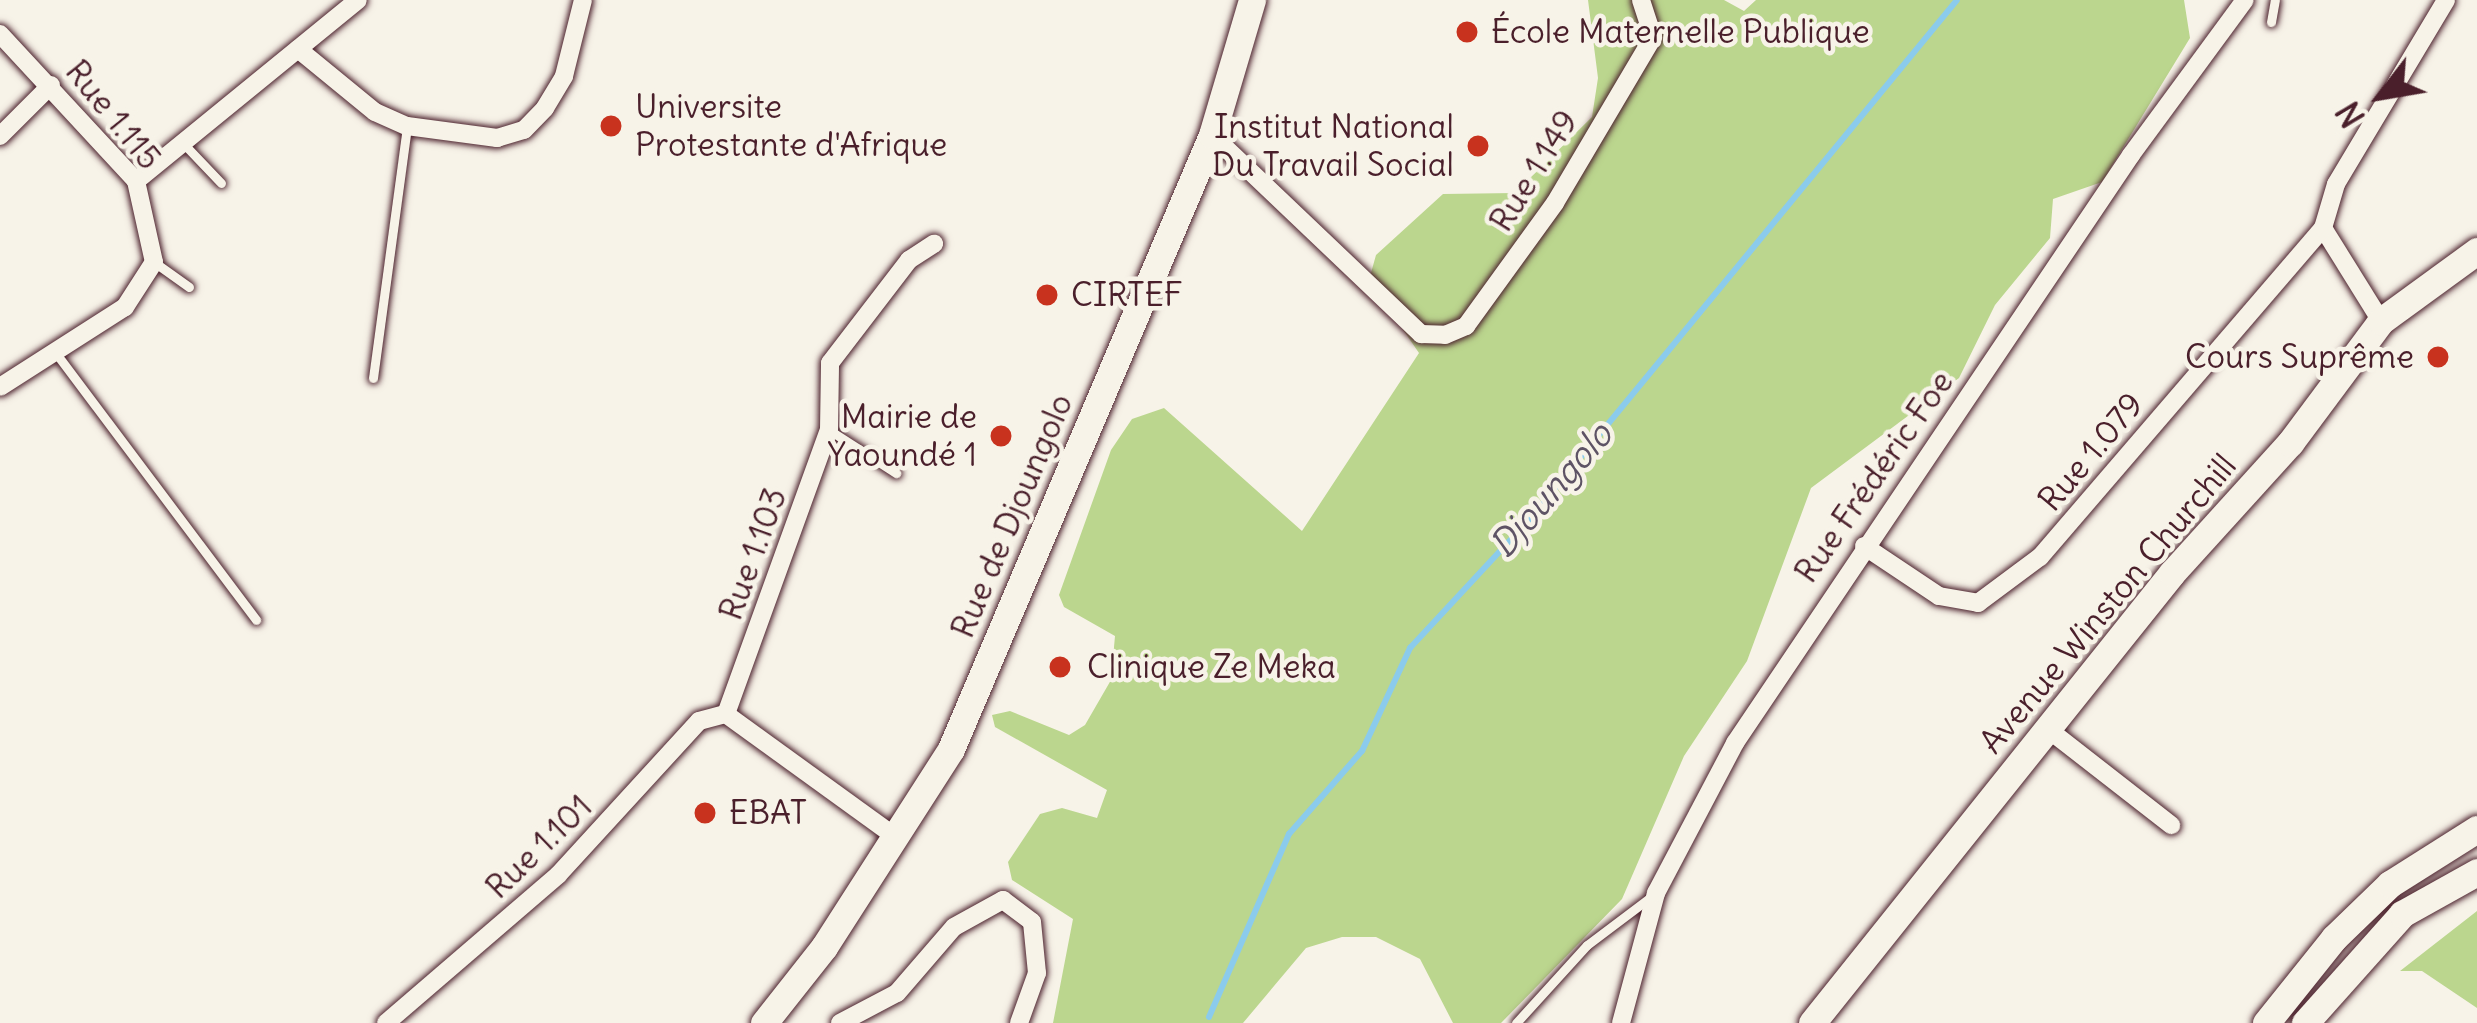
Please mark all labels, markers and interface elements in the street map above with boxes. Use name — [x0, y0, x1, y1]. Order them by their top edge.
place label: École Maternelle Publique — [1491, 12, 1870, 52]
marker: École Maternelle Publique — [1454, 19, 1480, 45]
north arrow — [2321, 36, 2441, 156]
street label: Rue 1.115 — [57, 52, 169, 178]
place label: Universite Protestante d'Afrique — [635, 87, 947, 165]
text: N — [2326, 94, 2374, 135]
street label: Rue 1.149 — [1481, 103, 1587, 239]
place label: Institut National Du Travail Social — [1212, 107, 1454, 185]
marker: Universite Protestante d'Afrique — [598, 113, 624, 139]
marker: Institut National Du Travail Social — [1465, 133, 1491, 159]
place label: CIRTEF — [1071, 275, 1183, 315]
marker: CIRTEF — [1034, 282, 1060, 308]
place label: Cours Suprême — [2185, 337, 2414, 377]
marker: Cours Suprême — [2425, 344, 2451, 370]
street label: Rue Frédéric Foe — [1786, 364, 1962, 590]
street label: Rue 1.079 — [2030, 385, 2152, 519]
street label: Rue de Djoungolo — [943, 388, 1081, 644]
place label: Mairie de Yaoundé 1 — [827, 397, 977, 475]
water label: Djoungolo — [1481, 414, 1621, 566]
marker: Mairie de Yaoundé 1 — [988, 423, 1014, 449]
street label: Avenue Winston Churchill — [1971, 447, 2245, 761]
street label: Rue 1.103 — [711, 483, 795, 625]
place label: Clinique Ze Meka — [1087, 647, 1336, 687]
marker: Clinique Ze Meka — [1044, 651, 1076, 683]
street label: Rue 1.101 — [478, 787, 600, 907]
place label: EBAT — [729, 793, 807, 833]
marker: EBAT — [692, 800, 718, 826]

